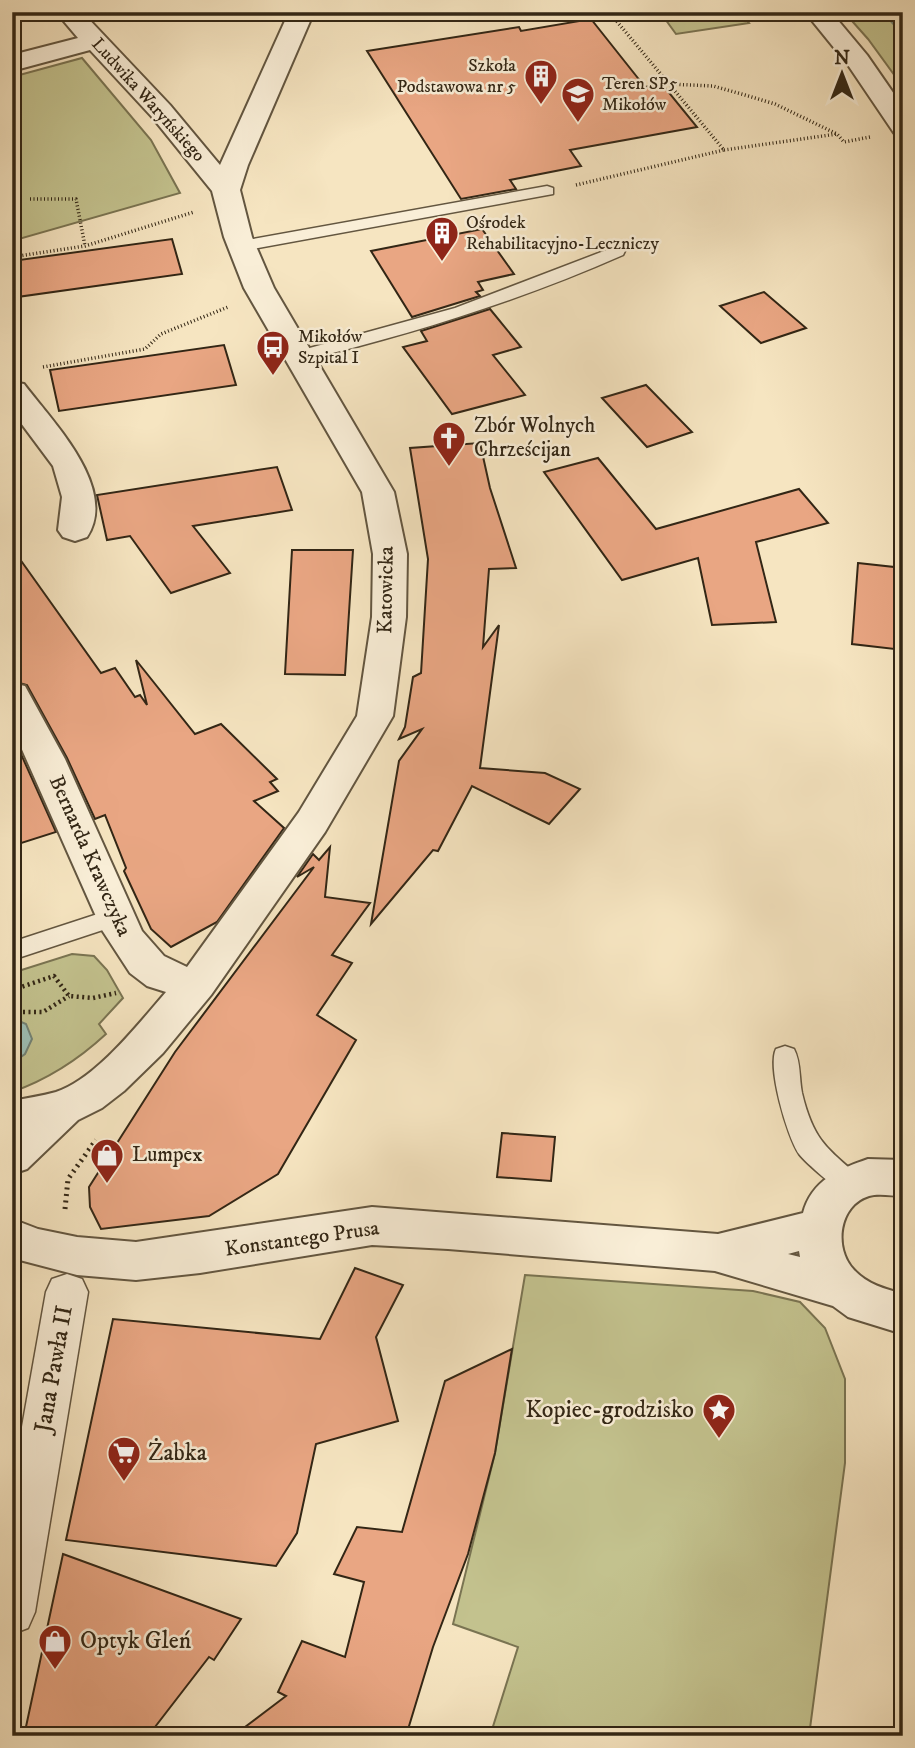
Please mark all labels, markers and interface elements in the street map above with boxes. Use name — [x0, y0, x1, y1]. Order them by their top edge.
street label: Ludwika Waryńskiego — [86, 33, 210, 167]
north arrow — [806, 38, 876, 108]
text: N — [834, 47, 850, 70]
place label: Szkoła Podstawowa nr 5 — [397, 55, 516, 98]
building icon: Szkoła Podstawowa nr 5 — [522, 57, 560, 106]
place label: Teren SP5 Mikołów — [602, 73, 678, 116]
school or university icon: Teren SP5 Mikołów — [559, 75, 597, 124]
place label: Ośrodek Rehabilitacyjno-Leczniczy — [466, 212, 659, 255]
building icon: Ośrodek Rehabilitacyjno-Leczniczy — [423, 214, 461, 263]
place label: Mikołów Szpital I — [298, 326, 363, 369]
bus stop icon: Mikołów Szpital I — [254, 328, 292, 377]
place label: Zbór Wolnych Chrześcijan — [474, 413, 595, 463]
church icon: Zbór Wolnych Chrześcijan — [430, 419, 468, 468]
street label: Katowicka — [372, 546, 400, 634]
street label: Bernarda Krawczyka — [43, 772, 137, 940]
shop icon: Lumpex — [88, 1136, 126, 1185]
place label: Lumpex — [132, 1142, 203, 1168]
street label: Konstantego Prusa — [223, 1215, 381, 1263]
street label: Jana Pawła II — [28, 1303, 80, 1437]
place icon: Kopiec-grodzisko — [700, 1391, 738, 1440]
place label: Kopiec-grodzisko — [525, 1395, 694, 1425]
supermarket icon: Żabka — [105, 1434, 143, 1483]
place label: Żabka — [148, 1437, 208, 1468]
shop icon: Optyk Gleń — [36, 1622, 74, 1671]
place label: Optyk Gleń — [80, 1626, 192, 1656]

